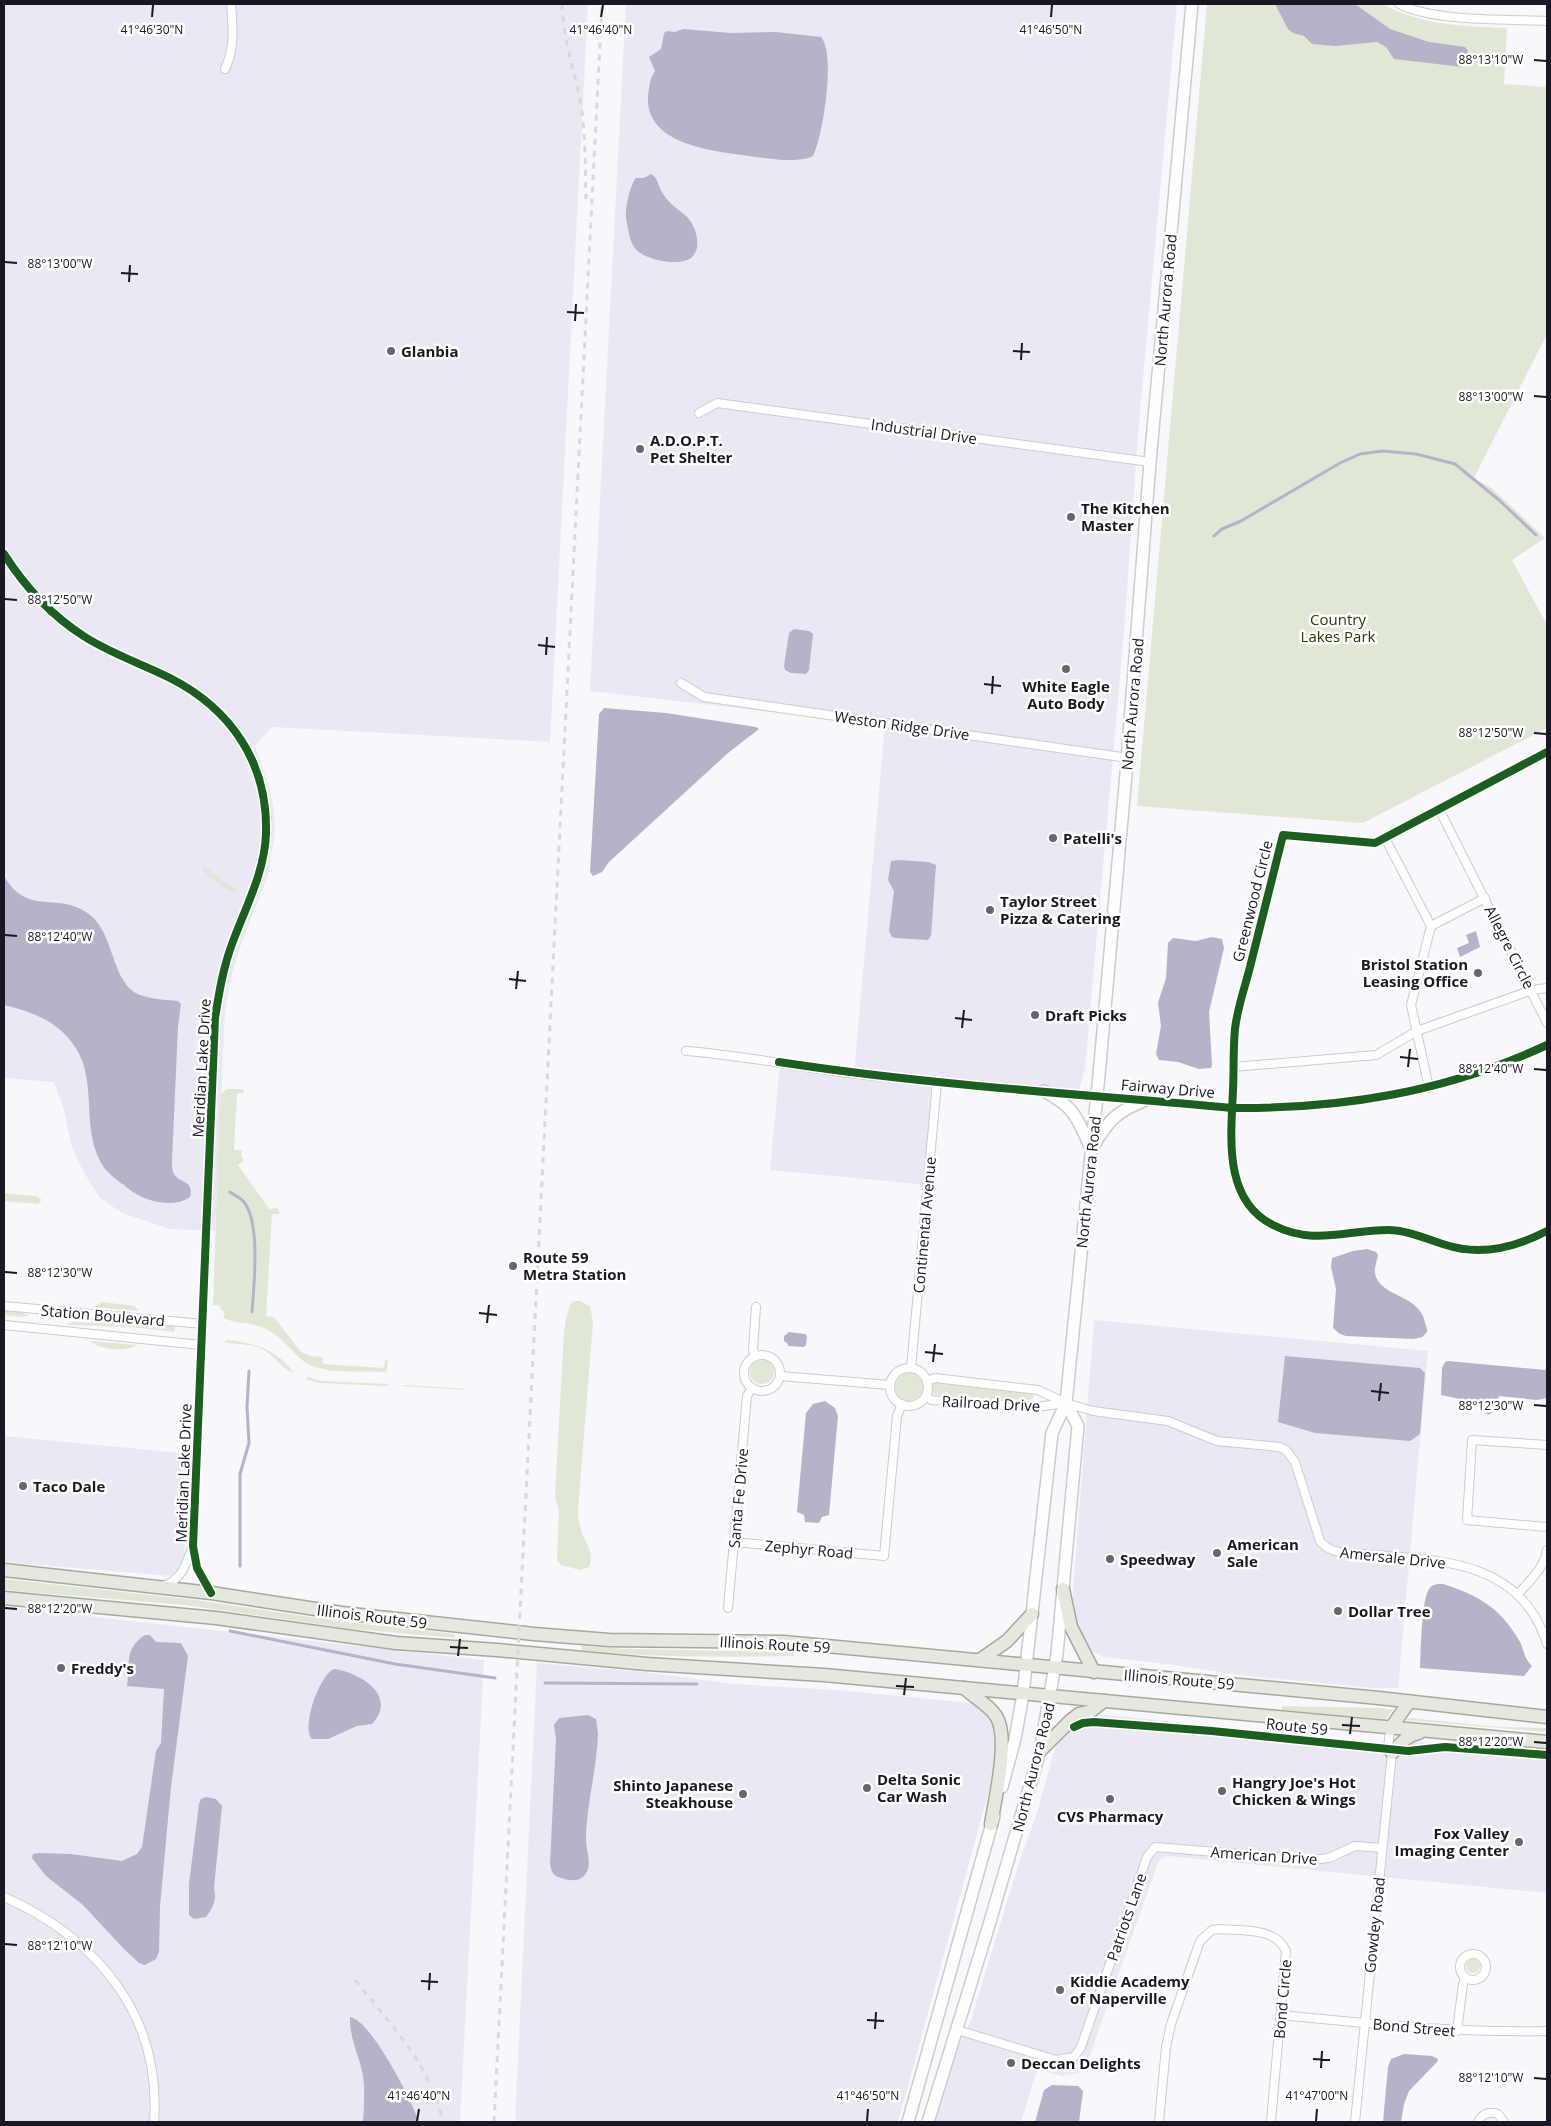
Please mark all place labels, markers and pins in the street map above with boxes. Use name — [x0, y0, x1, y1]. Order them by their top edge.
place label: Glanbia — [401, 341, 459, 361]
marker: Glanbia — [385, 345, 397, 357]
place label: A.D.O.P.T. Pet Shelter — [650, 430, 733, 467]
marker: A.D.O.P.T. Pet Shelter — [634, 443, 646, 455]
place label: The Kitchen Master — [1081, 498, 1170, 535]
marker: The Kitchen Master — [1065, 511, 1077, 523]
marker: White Eagle Auto Body — [1060, 663, 1072, 675]
place label: White Eagle Auto Body — [1022, 676, 1110, 713]
place label: Patelli's — [1063, 828, 1122, 848]
marker: Patelli's — [1047, 832, 1059, 844]
place label: Taylor Street Pizza & Catering — [1000, 891, 1121, 928]
marker: Taylor Street Pizza & Catering — [984, 904, 996, 916]
place label: Bristol Station Leasing Office — [1361, 954, 1468, 991]
marker: Bristol Station Leasing Office — [1472, 967, 1484, 979]
place label: Draft Picks — [1045, 1005, 1127, 1025]
marker: Draft Picks — [1029, 1009, 1041, 1021]
place label: Route 59 Metra Station — [523, 1247, 626, 1284]
marker: Route 59 Metra Station — [507, 1260, 519, 1272]
place label: Taco Dale — [33, 1476, 105, 1496]
marker: Taco Dale — [17, 1480, 29, 1492]
place label: American Sale — [1227, 1534, 1299, 1571]
marker: American Sale — [1211, 1547, 1223, 1559]
place label: Speedway — [1120, 1549, 1196, 1569]
marker: Speedway — [1104, 1553, 1116, 1565]
place label: Dollar Tree — [1348, 1601, 1431, 1621]
marker: Dollar Tree — [1332, 1605, 1344, 1617]
place label: Freddy's — [71, 1658, 134, 1678]
marker: Freddy's — [55, 1662, 67, 1674]
place label: Delta Sonic Car Wash — [877, 1769, 961, 1806]
place label: Hangry Joe's Hot Chicken & Wings — [1232, 1772, 1356, 1809]
place label: Shinto Japanese Steakhouse — [613, 1775, 733, 1812]
marker: Delta Sonic Car Wash — [861, 1782, 873, 1794]
marker: Hangry Joe's Hot Chicken & Wings — [1216, 1785, 1228, 1797]
marker: Shinto Japanese Steakhouse — [737, 1788, 749, 1800]
marker: CVS Pharmacy — [1104, 1793, 1116, 1805]
place label: CVS Pharmacy — [1057, 1806, 1164, 1826]
place label: Fox Valley Imaging Center — [1395, 1823, 1509, 1860]
marker: Fox Valley Imaging Center — [1513, 1836, 1525, 1848]
place label: Kiddie Academy of Naperville — [1070, 1971, 1190, 2008]
marker: Kiddie Academy of Naperville — [1054, 1984, 1066, 1996]
place label: Deccan Delights — [1021, 2053, 1141, 2073]
marker: Deccan Delights — [1005, 2057, 1017, 2069]

